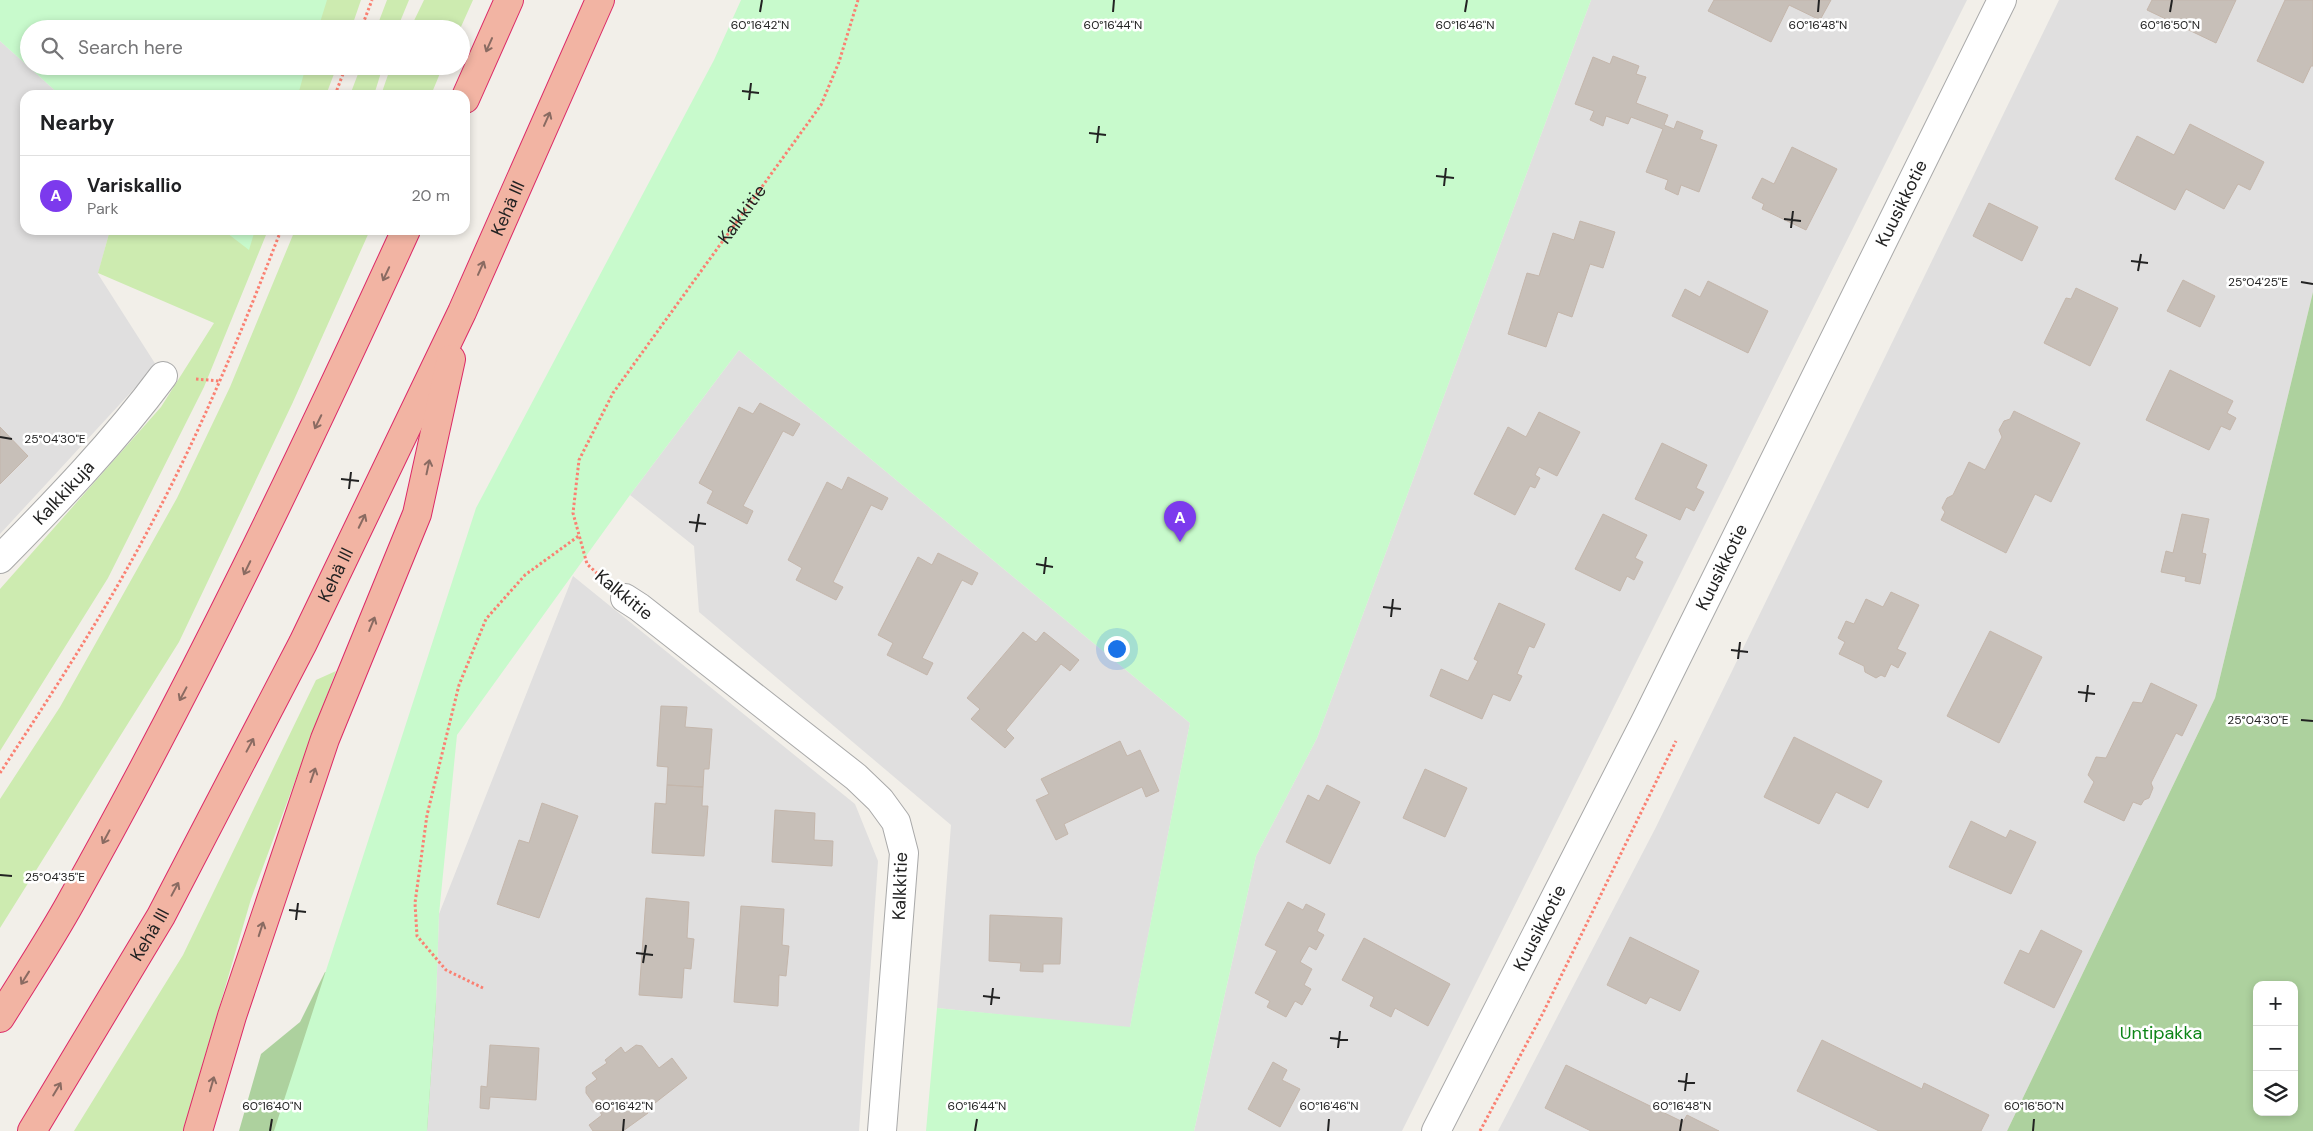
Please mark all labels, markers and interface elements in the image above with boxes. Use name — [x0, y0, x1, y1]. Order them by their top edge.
text: 60°16'42"N — [731, 17, 789, 33]
text: 60°16'44"N — [1084, 17, 1142, 33]
text: 60°16'46"N — [1435, 17, 1495, 33]
text: 60°16'48"N — [1789, 17, 1847, 33]
text: 60°16'50"N — [2140, 17, 2200, 33]
search box — [20, 20, 470, 75]
icon: search — [38, 34, 66, 62]
text: Search here — [78, 35, 183, 60]
one-way arrow — [484, 37, 494, 52]
text: Nearby — [40, 109, 114, 137]
one-way arrow — [543, 112, 553, 127]
street label: Kuusikkotie — [1870, 156, 1933, 251]
text: Variskallio — [87, 173, 182, 198]
street label: Kehä III — [485, 177, 531, 240]
street label: Kalkkitie — [712, 180, 772, 249]
text: A — [50, 185, 62, 206]
text: 20 m — [411, 185, 450, 206]
text: Park — [87, 198, 119, 219]
one-way arrow — [477, 261, 487, 276]
one-way arrow — [380, 266, 390, 281]
text: 25°04'25"E — [2228, 274, 2288, 290]
one-way arrow — [313, 414, 322, 429]
text: 25°04'30"E — [24, 431, 86, 447]
street label: Kalkkikuja — [28, 455, 100, 530]
one-way arrow — [424, 459, 433, 475]
pin: A — [1164, 501, 1196, 542]
one-way arrow — [357, 514, 367, 529]
street label: Kuusikkotie — [1690, 520, 1753, 615]
street label: Kehä III — [312, 544, 359, 606]
one-way arrow — [242, 560, 251, 575]
street label: Kalkkitie — [590, 564, 658, 626]
one-way arrow — [368, 617, 377, 632]
your location — [1104, 636, 1130, 662]
one-way arrow — [178, 686, 187, 701]
text: 25°04'30"E — [2227, 712, 2289, 728]
one-way arrow — [246, 738, 255, 753]
one-way arrow — [308, 767, 318, 783]
one-way arrow — [101, 829, 110, 844]
street label: Kalkkitie — [887, 852, 913, 920]
text: 25°04'35"E — [25, 869, 85, 885]
street label: Kuusikkotie — [1508, 881, 1572, 975]
one-way arrow — [171, 882, 180, 897]
street label: Kehä III — [125, 904, 175, 966]
one-way arrow — [256, 922, 266, 938]
one-way arrow — [19, 970, 29, 984]
map controls — [2253, 981, 2298, 1116]
button: + — [2253, 981, 2298, 1026]
park label: Untipakka — [2120, 1021, 2202, 1045]
button: − — [2253, 1026, 2298, 1071]
button: layers — [2253, 1071, 2298, 1116]
one-way arrow — [207, 1077, 217, 1093]
one-way arrow — [52, 1083, 62, 1097]
text: 60°16'40"N — [242, 1098, 302, 1114]
text: 60°16'42"N — [595, 1098, 653, 1114]
text: 60°16'44"N — [948, 1098, 1006, 1114]
text: 60°16'46"N — [1299, 1098, 1359, 1114]
text: 60°16'48"N — [1653, 1098, 1711, 1114]
text: 60°16'50"N — [2004, 1098, 2064, 1114]

